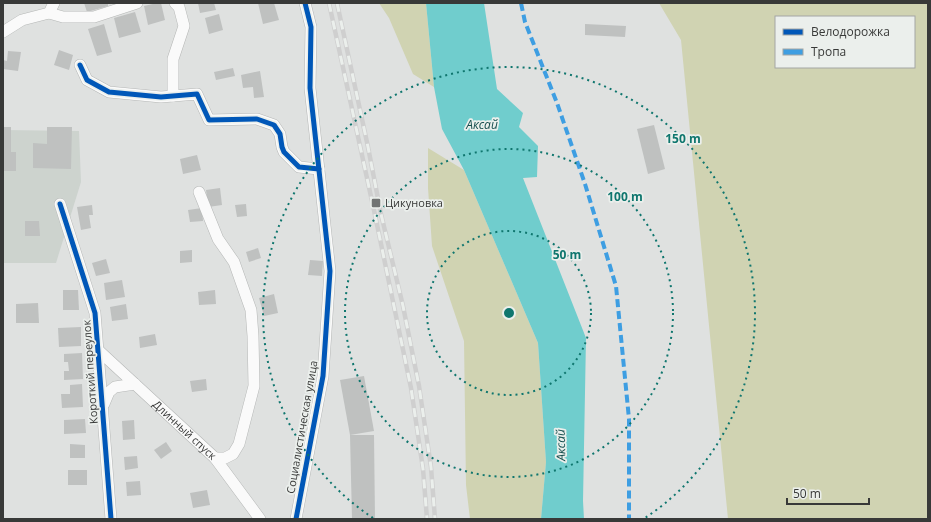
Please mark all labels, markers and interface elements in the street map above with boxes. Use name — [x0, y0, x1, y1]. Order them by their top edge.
legend — [775, 16, 915, 68]
text: Велодорожка — [811, 23, 890, 40]
text: Тропа — [811, 43, 846, 60]
water label: Аксай — [465, 116, 498, 133]
text: 150 m — [665, 130, 701, 147]
text: 100 m — [607, 188, 643, 205]
place label: Цикуновка — [385, 195, 443, 210]
marker: Цикуновка — [370, 197, 382, 209]
text: 50 m — [553, 246, 581, 263]
centre of rings — [502, 306, 516, 320]
street label: Короткий переулок — [78, 319, 101, 425]
street label: Социалистическая улица — [282, 359, 321, 495]
street label: Длинный спуск — [150, 396, 220, 463]
water label: Аксай — [552, 429, 569, 462]
scale bar — [787, 480, 869, 506]
text: 50 m — [793, 485, 821, 502]

